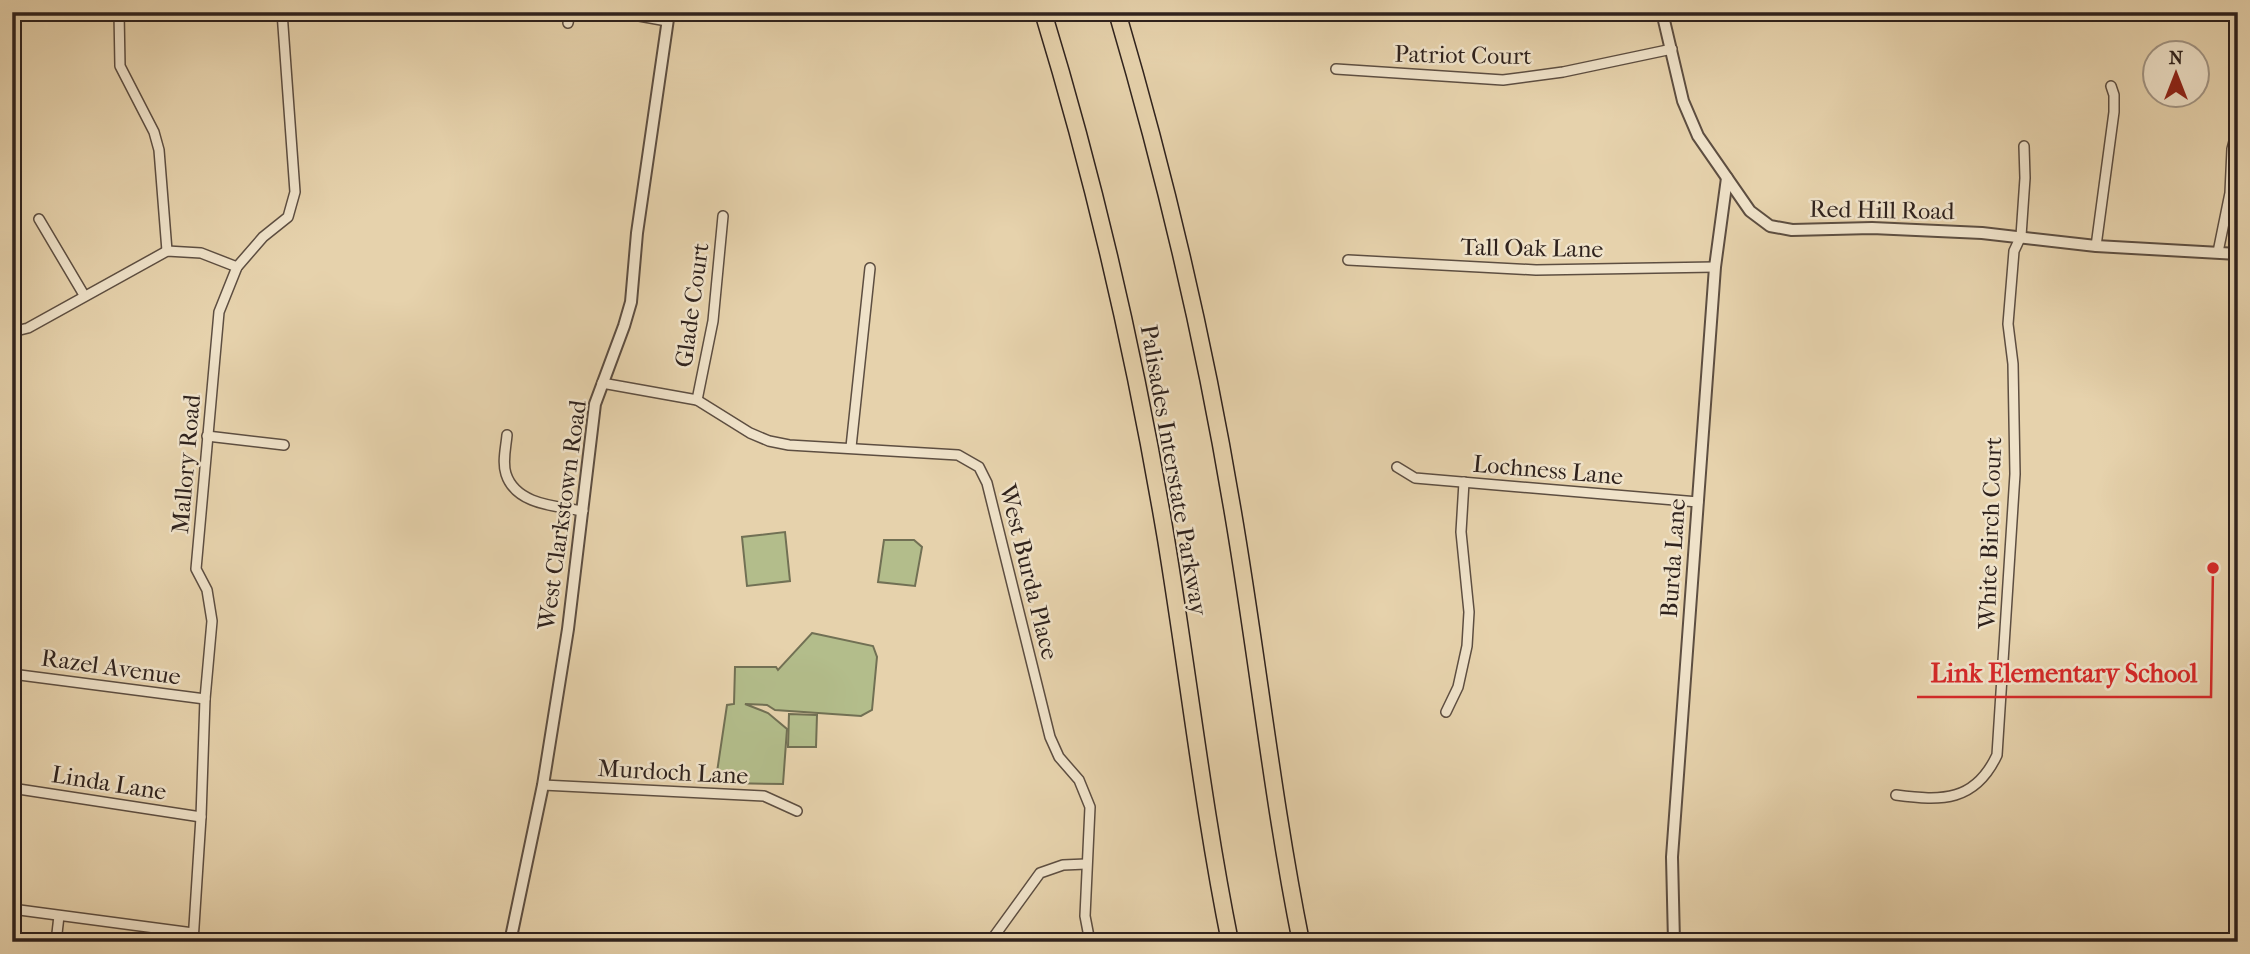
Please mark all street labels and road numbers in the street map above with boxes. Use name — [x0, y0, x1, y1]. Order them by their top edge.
street label: Patriot Court — [1394, 40, 1532, 70]
street label: Red Hill Road — [1809, 195, 1956, 225]
street label: Tall Oak Lane — [1460, 233, 1604, 263]
street label: Glade Court — [669, 241, 715, 369]
street label: Palisades Interstate Parkway — [1135, 322, 1214, 619]
street label: Mallory Road — [166, 392, 206, 535]
street label: West Clarkstown Road — [532, 397, 592, 633]
street label: White Birch Court — [1973, 436, 2007, 630]
street label: Lochness Lane — [1472, 449, 1624, 491]
street label: West Burda Place — [993, 481, 1064, 663]
street label: Burda Lane — [1655, 497, 1691, 619]
street label: Razel Avenue — [39, 643, 183, 691]
street label: Murdoch Lane — [597, 754, 749, 790]
street label: Linda Lane — [50, 760, 169, 806]

